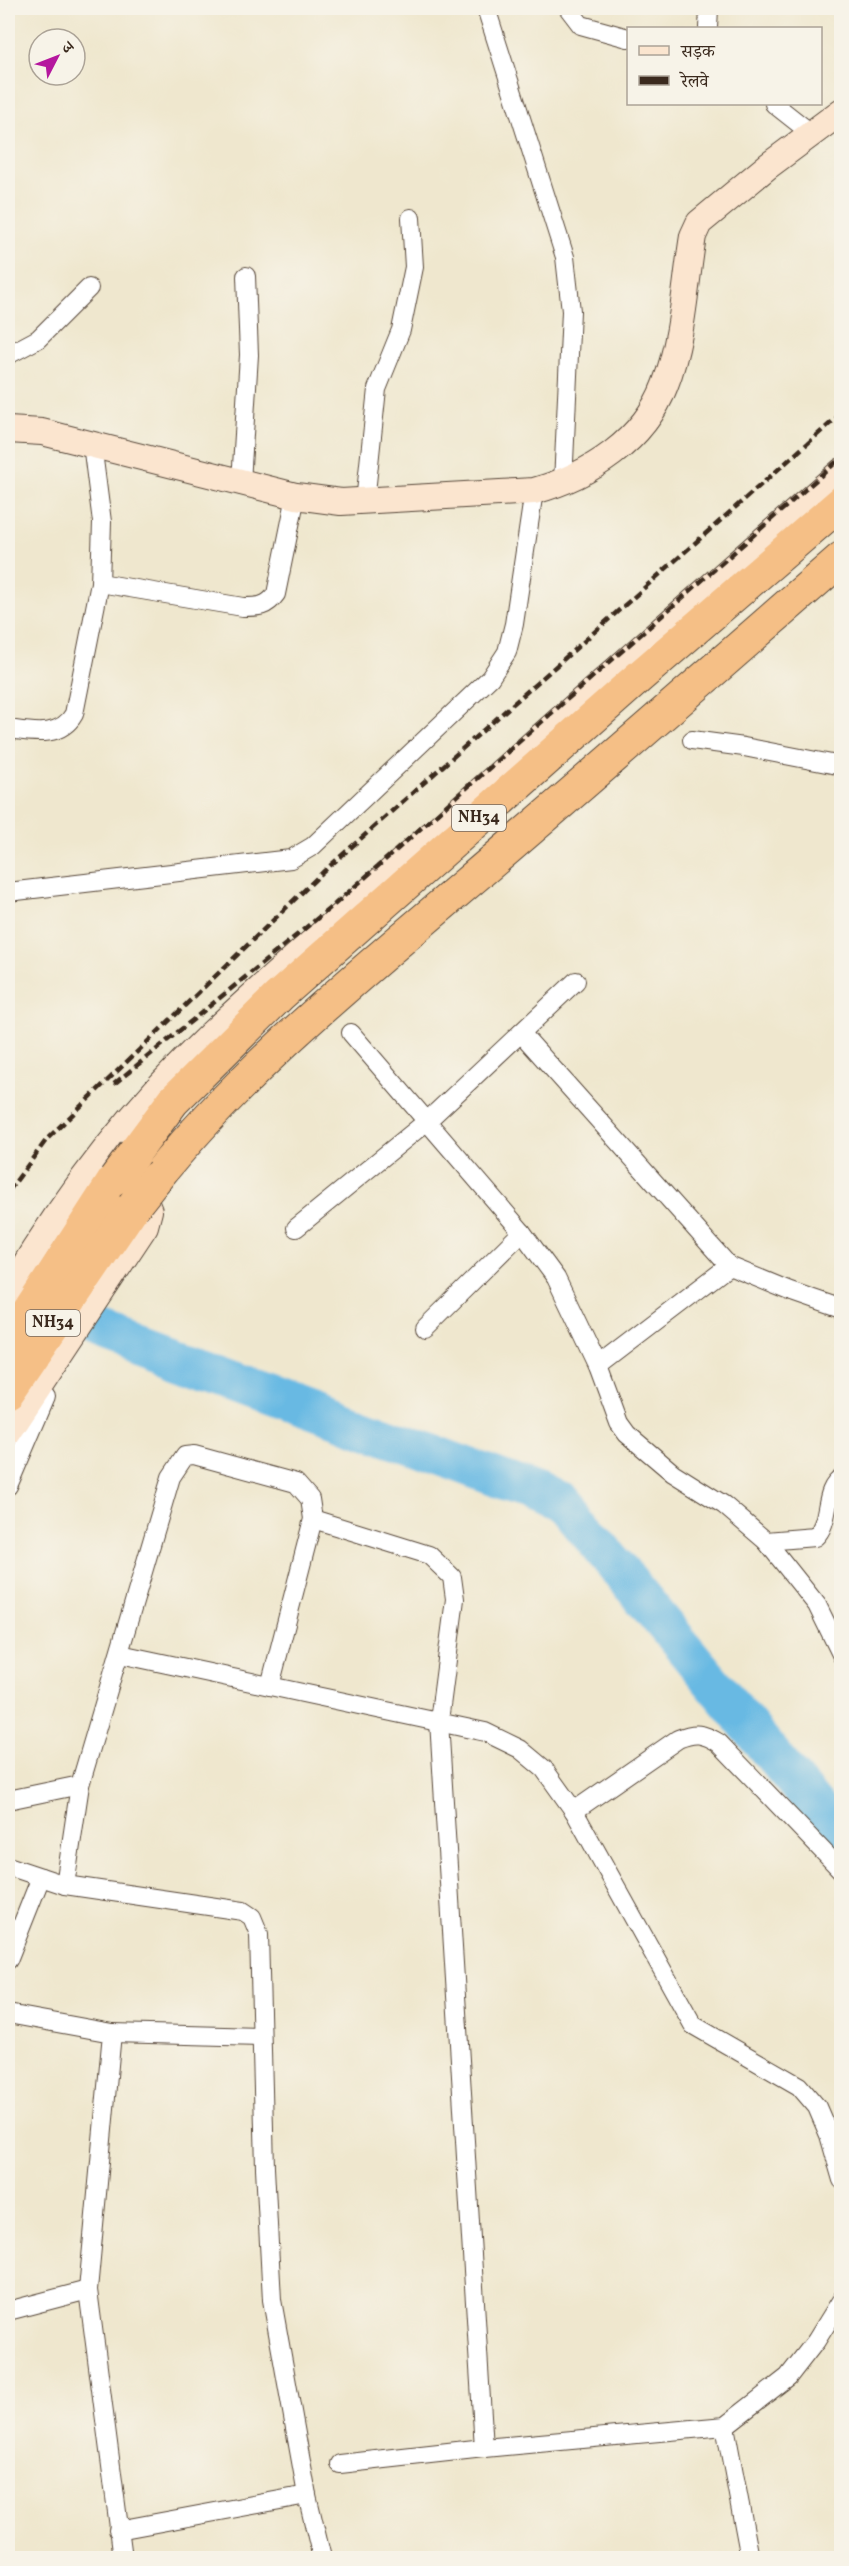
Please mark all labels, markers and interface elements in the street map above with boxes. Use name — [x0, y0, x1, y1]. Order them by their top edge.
north arrow — [27, 27, 87, 87]
legend — [627, 27, 822, 105]
text: उ — [55, 37, 79, 60]
text: सड़क — [680, 40, 716, 65]
text: रेलवे — [679, 70, 710, 95]
road number: NH34 — [452, 805, 506, 831]
road number: NH34 — [26, 1310, 80, 1336]

